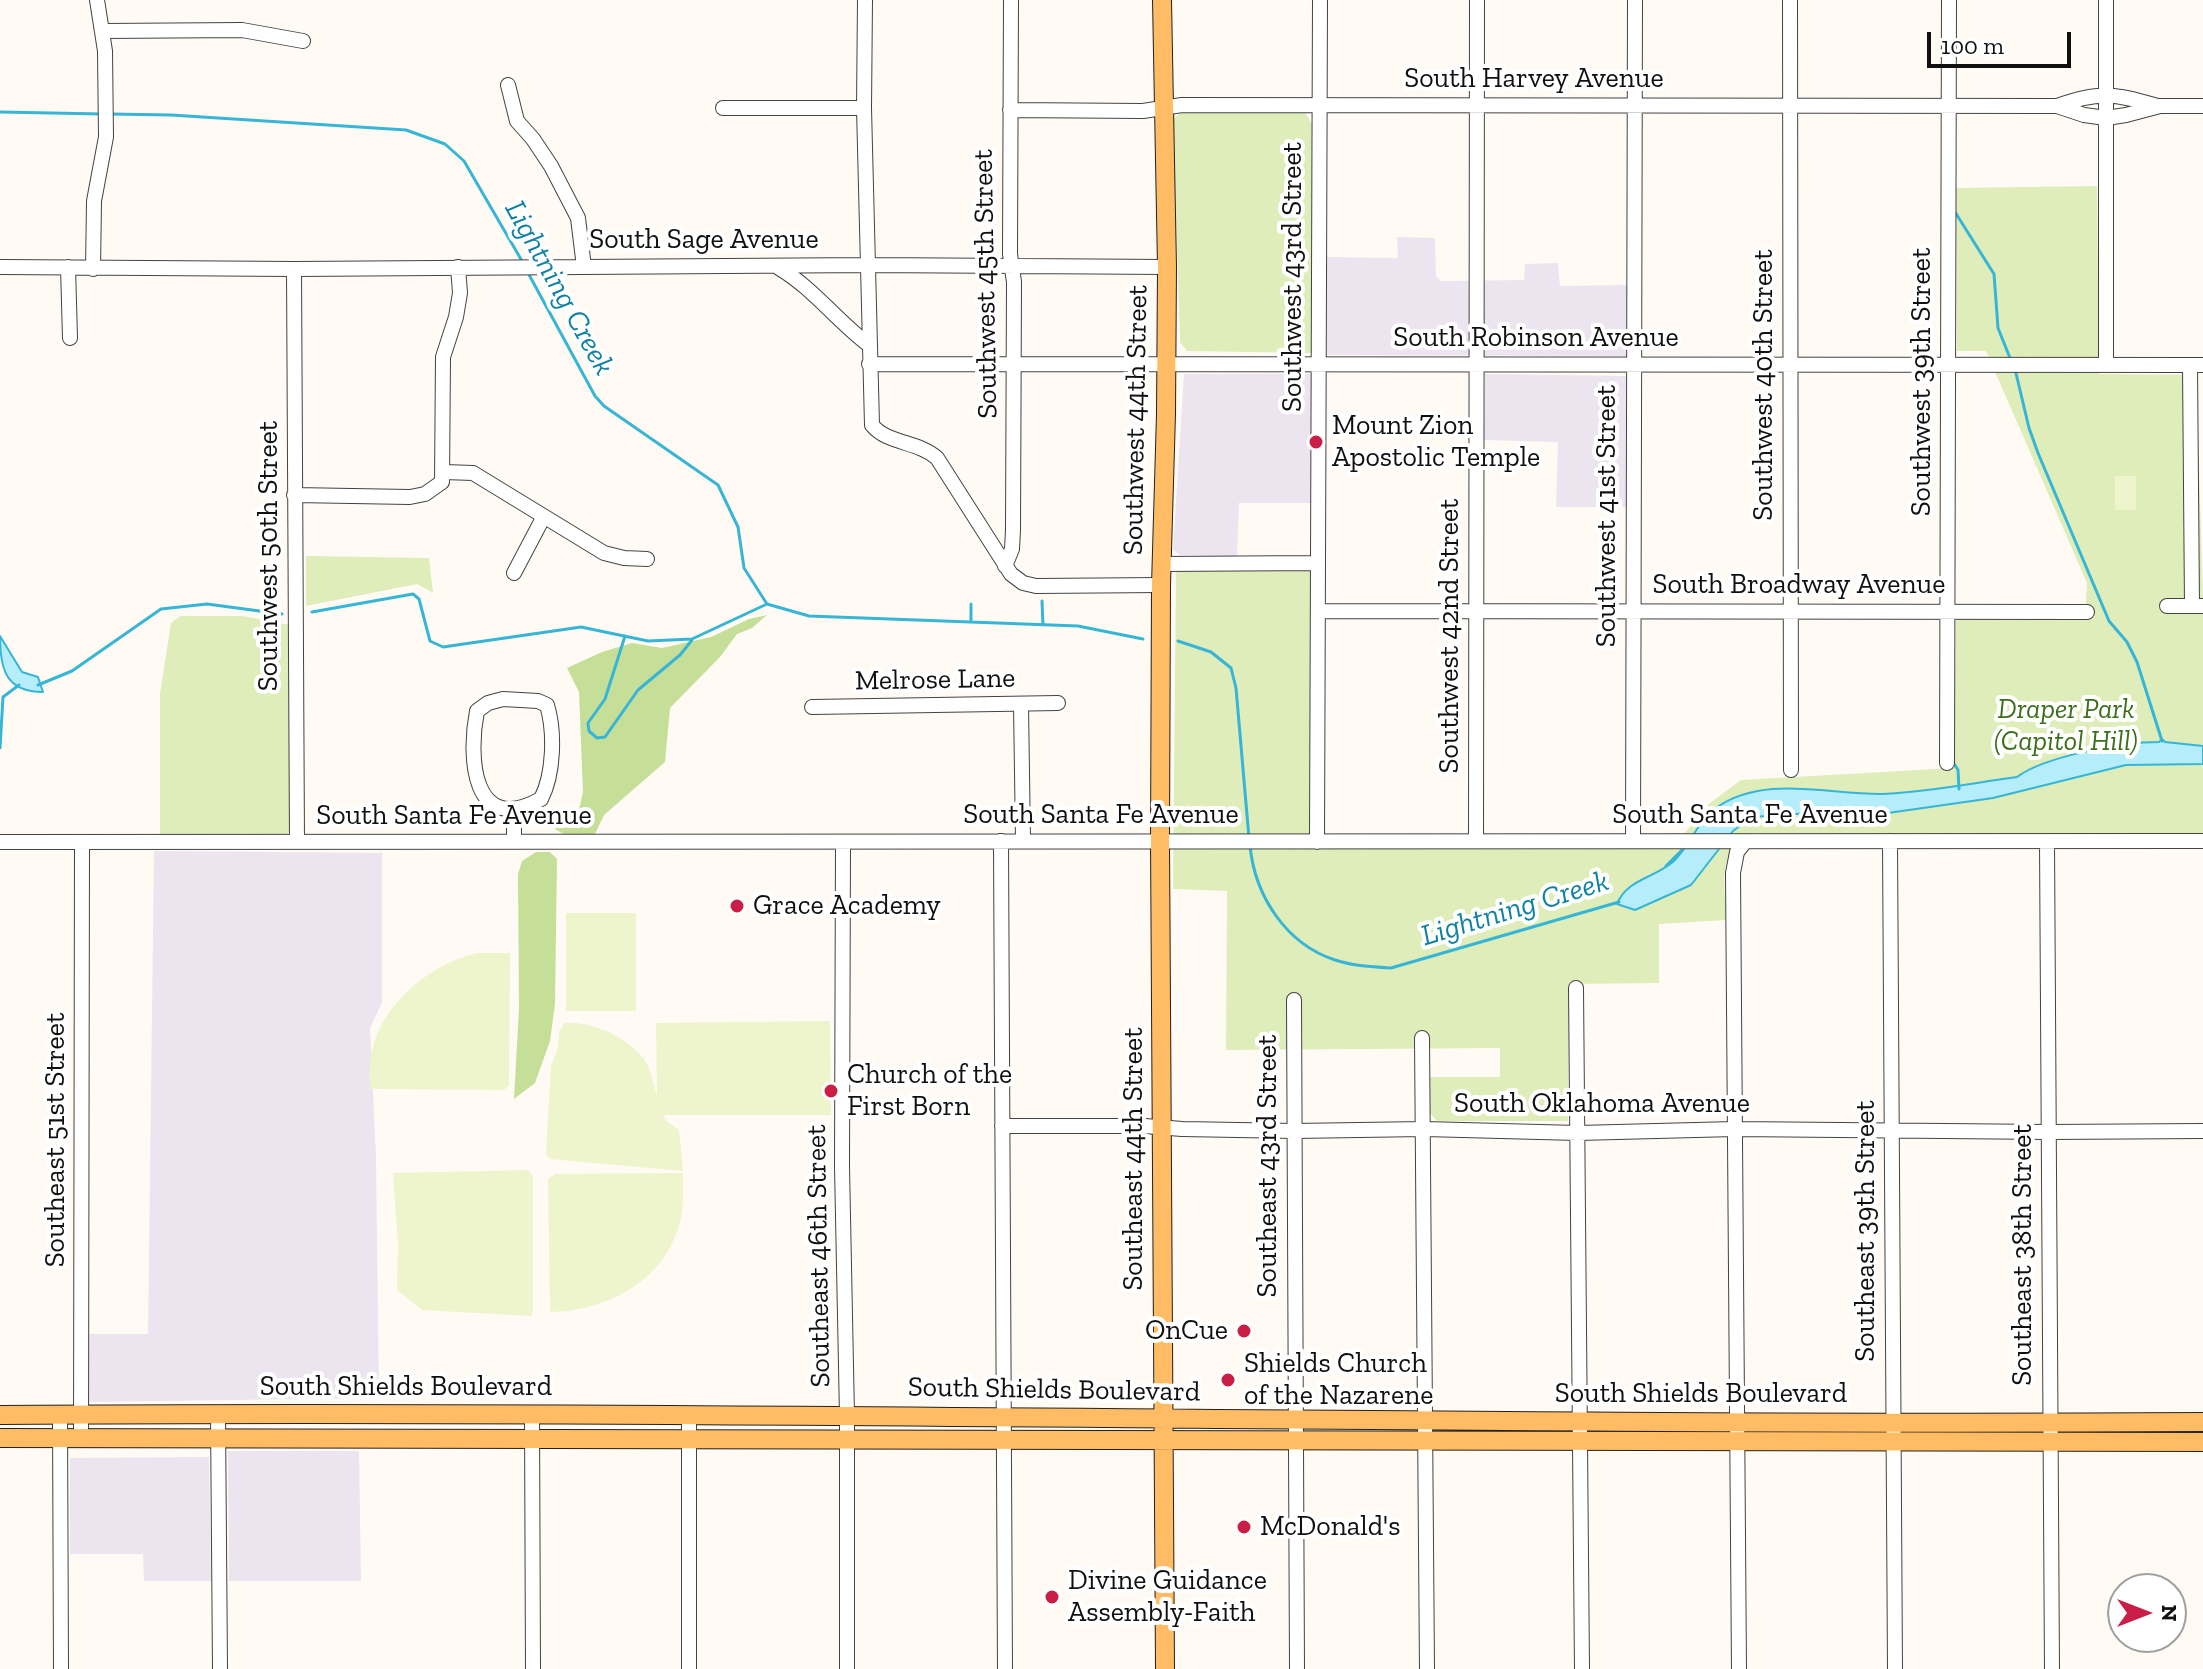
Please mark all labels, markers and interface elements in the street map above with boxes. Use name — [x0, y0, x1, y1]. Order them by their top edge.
scale bar — [1931, 16, 2075, 66]
text: 100 m — [1941, 31, 2004, 60]
street label: South Harvey Avenue — [1404, 62, 1664, 96]
street label: Southwest 43rd Street — [1276, 142, 1310, 412]
street label: Southwest 45th Street — [967, 149, 1005, 419]
water label: Lightning Creek — [496, 195, 622, 381]
street label: South Sage Avenue — [589, 223, 819, 257]
street label: Southwest 39th Street — [1905, 248, 1939, 516]
street label: Southwest 40th Street — [1747, 249, 1781, 521]
street label: Southwest 44th Street — [1117, 285, 1155, 555]
street label: South Robinson Avenue — [1393, 321, 1679, 355]
street label: Southwest 41st Street — [1590, 385, 1624, 647]
place label: Mount Zion Apostolic Temple — [1332, 409, 1540, 475]
street label: Southwest 50th Street — [252, 421, 286, 691]
marker: Mount Zion Apostolic Temple — [1307, 433, 1325, 451]
street label: Southwest 42nd Street — [1433, 499, 1467, 773]
street label: South Broadway Avenue — [1653, 568, 1945, 602]
street label: Melrose Lane — [854, 662, 1016, 698]
park label: Draper Park (Capitol Hill) — [1994, 693, 2138, 759]
street label: South Santa Fe Avenue — [963, 798, 1239, 832]
street label: South Santa Fe Avenue — [1612, 798, 1888, 832]
street label: South Santa Fe Avenue — [316, 799, 592, 833]
water label: Lightning Creek — [1417, 863, 1613, 955]
place label: Grace Academy — [753, 889, 941, 923]
marker: Grace Academy — [728, 897, 746, 915]
street label: Southeast 51st Street — [39, 1013, 73, 1267]
street label: Southeast 44th Street — [1117, 1027, 1151, 1291]
street label: Southeast 43rd Street — [1251, 1035, 1285, 1297]
place label: Church of the First Born — [847, 1058, 1012, 1124]
marker: Church of the First Born — [822, 1082, 840, 1100]
street label: South Oklahoma Avenue — [1454, 1087, 1750, 1121]
street label: Southeast 39th Street — [1849, 1100, 1883, 1362]
street label: Southeast 46th Street — [800, 1124, 838, 1388]
street label: Southeast 38th Street — [2006, 1124, 2040, 1386]
place label: OnCue — [1145, 1314, 1228, 1348]
marker: OnCue — [1235, 1322, 1253, 1340]
place label: Shields Church of the Nazarene — [1244, 1347, 1433, 1413]
street label: South Shields Boulevard — [260, 1370, 552, 1404]
street label: South Shields Boulevard — [907, 1371, 1201, 1409]
marker: Shields Church of the Nazarene — [1219, 1371, 1237, 1389]
street label: South Shields Boulevard — [1555, 1377, 1847, 1411]
place label: McDonald's — [1260, 1510, 1400, 1544]
marker: McDonald's — [1235, 1518, 1253, 1536]
place label: Divine Guidance Assembly-Faith — [1068, 1564, 1267, 1630]
north arrow — [2107, 1573, 2187, 1653]
marker: Divine Guidance Assembly-Faith — [1043, 1588, 1061, 1606]
text: N — [2156, 1605, 2183, 1621]

